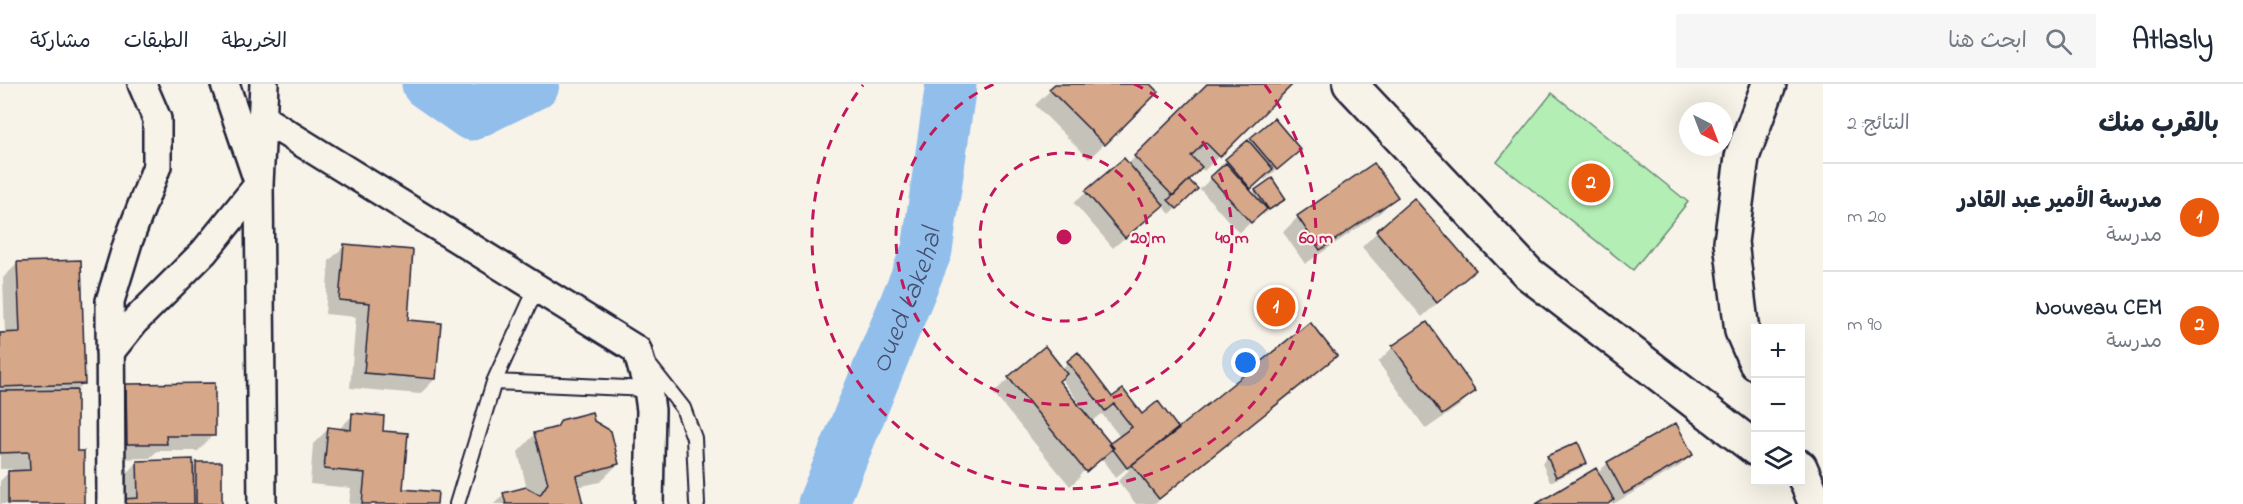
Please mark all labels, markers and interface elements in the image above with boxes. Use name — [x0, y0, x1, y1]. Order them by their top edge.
search box — [1676, 14, 2096, 68]
text: Atlasly — [2132, 21, 2213, 62]
icon: search — [2042, 25, 2075, 58]
text: ابحث هنا — [1948, 26, 2027, 58]
text: مشاركة — [30, 27, 91, 57]
text: الطبقات — [124, 27, 189, 57]
text: الخريطة — [222, 27, 287, 57]
north arrow — [1679, 102, 1733, 156]
text: بالقرب منك — [2098, 106, 2219, 144]
text: النتائج: 2 — [1847, 110, 1910, 139]
pin: 2 — [1572, 160, 1610, 206]
text: مدرسة الأمير عبد القادر — [1958, 186, 2162, 218]
text: 20 m — [1847, 203, 1886, 232]
text: 1 — [2196, 203, 2203, 232]
water label: Oued Lakehal — [862, 222, 954, 380]
text: مدرسة — [2106, 222, 2162, 251]
text: 20 m — [1129, 226, 1166, 252]
text: 40 m — [1215, 226, 1249, 252]
text: 60 m — [1299, 226, 1333, 252]
centre of rings — [1054, 227, 1074, 247]
pin: 1 — [1256, 284, 1296, 330]
text: Nouveau CEM — [2036, 293, 2162, 325]
text: 90 m — [1847, 311, 1882, 340]
text: 2 — [2195, 311, 2204, 340]
map controls — [1751, 324, 1805, 486]
button: + — [1751, 324, 1805, 378]
text: مدرسة — [2106, 328, 2162, 357]
your location — [1231, 348, 1260, 377]
button: − — [1751, 378, 1805, 432]
button: layers — [1751, 432, 1805, 486]

